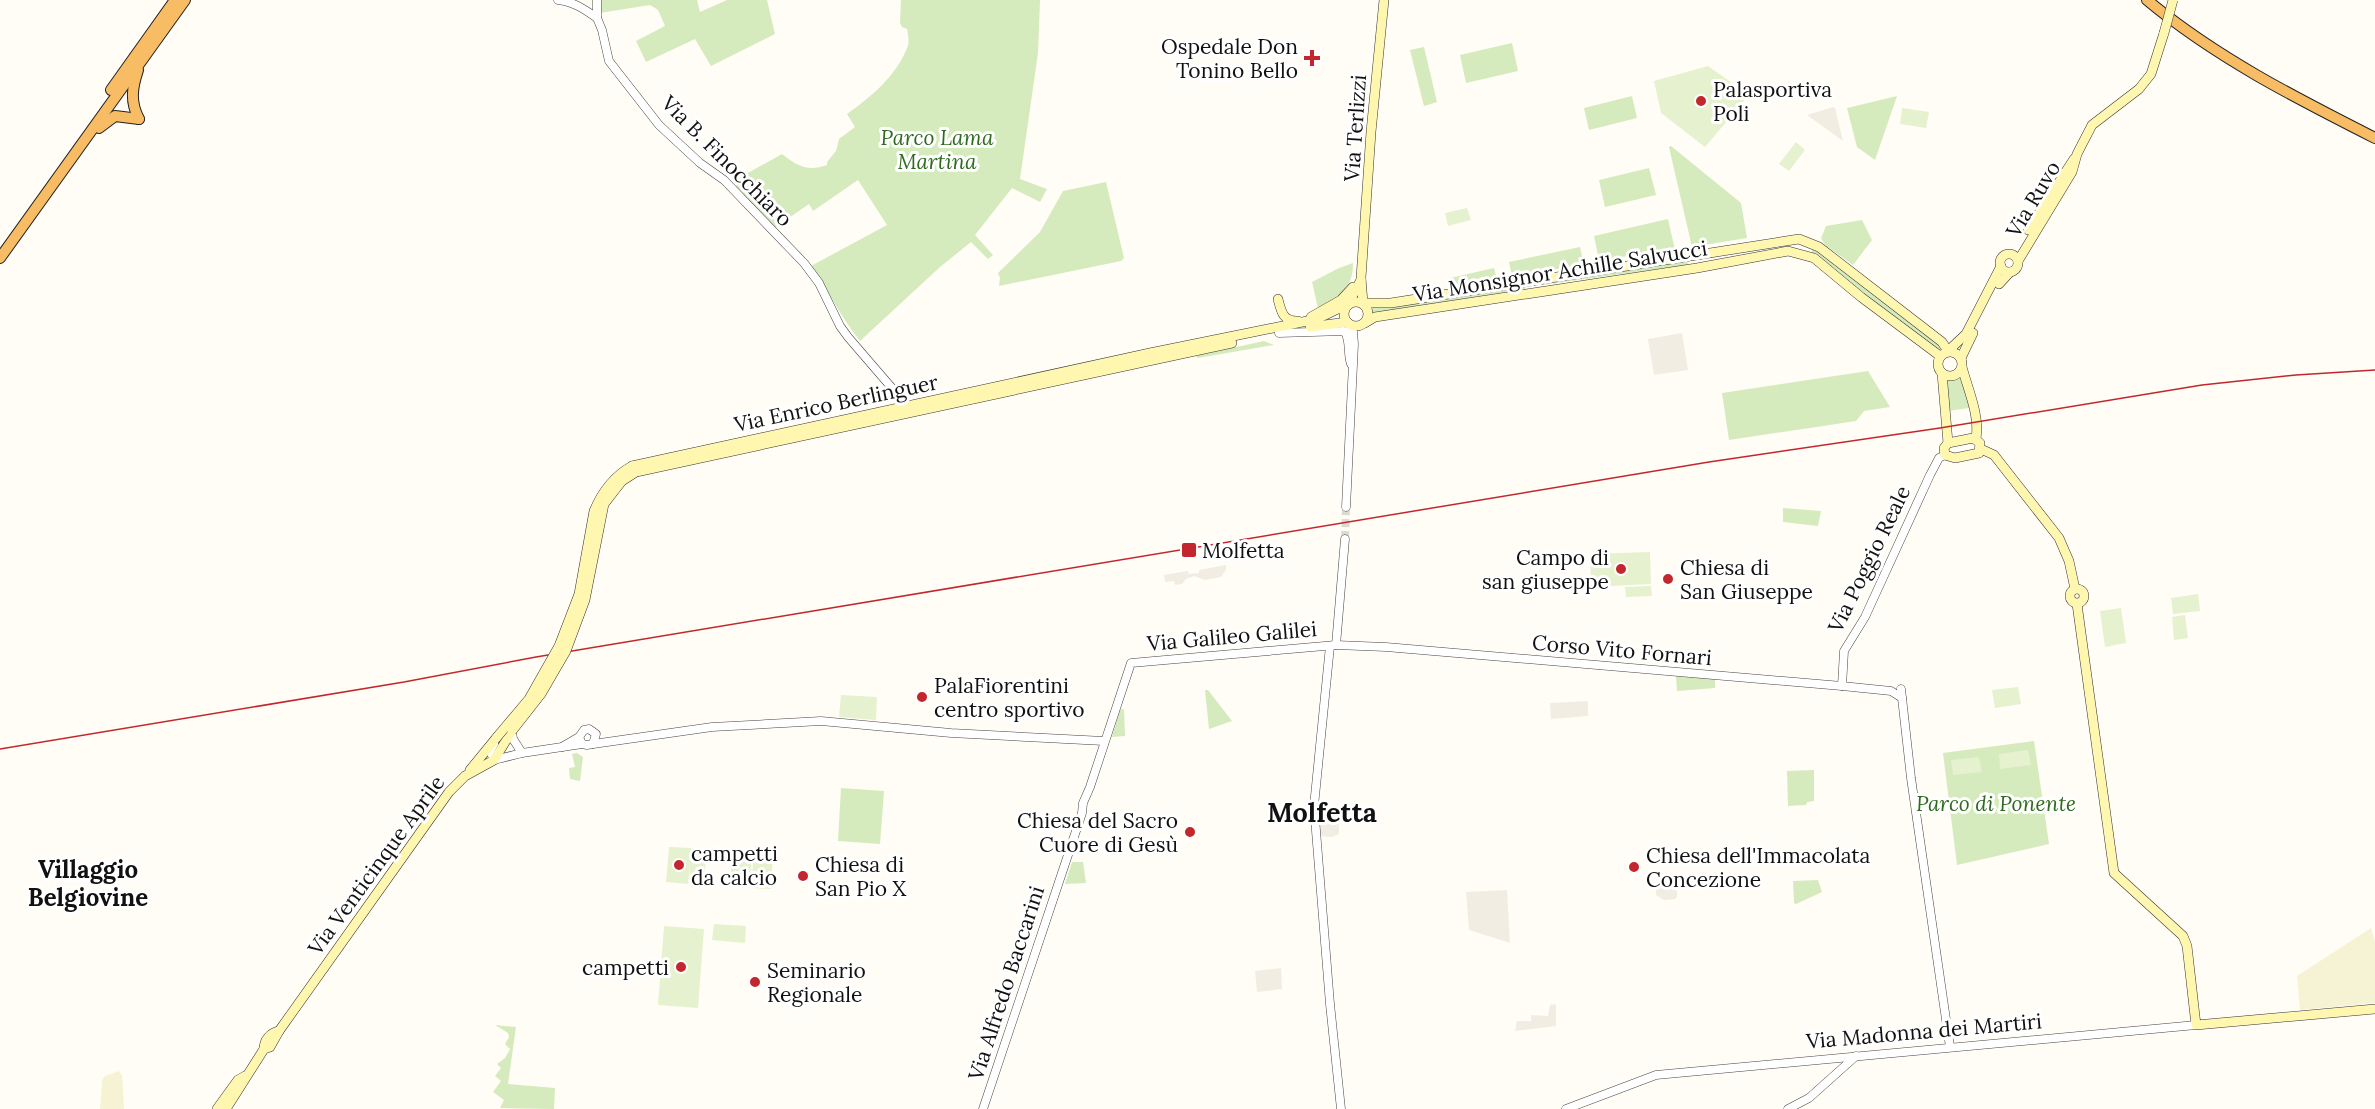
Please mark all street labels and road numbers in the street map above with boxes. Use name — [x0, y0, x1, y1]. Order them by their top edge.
street label: Via Terlizzi — [1338, 73, 1372, 183]
street label: Via B. Finocchiaro — [655, 89, 798, 232]
street label: Via Ruvo — [1999, 156, 2066, 243]
street label: Via Monsignor Achille Salvucci — [1410, 234, 1709, 308]
street label: Via Enrico Berlinguer — [731, 368, 940, 438]
street label: Via Poggio Reale — [1821, 481, 1916, 638]
street label: Via Galileo Galilei — [1145, 615, 1318, 657]
street label: Corso Vito Fornari — [1531, 629, 1713, 671]
street label: Via Venticinque Aprile — [301, 770, 450, 961]
street label: Via Alfredo Baccarini — [962, 882, 1050, 1085]
street label: Via Madonna dei Martiri — [1804, 1007, 2043, 1055]

